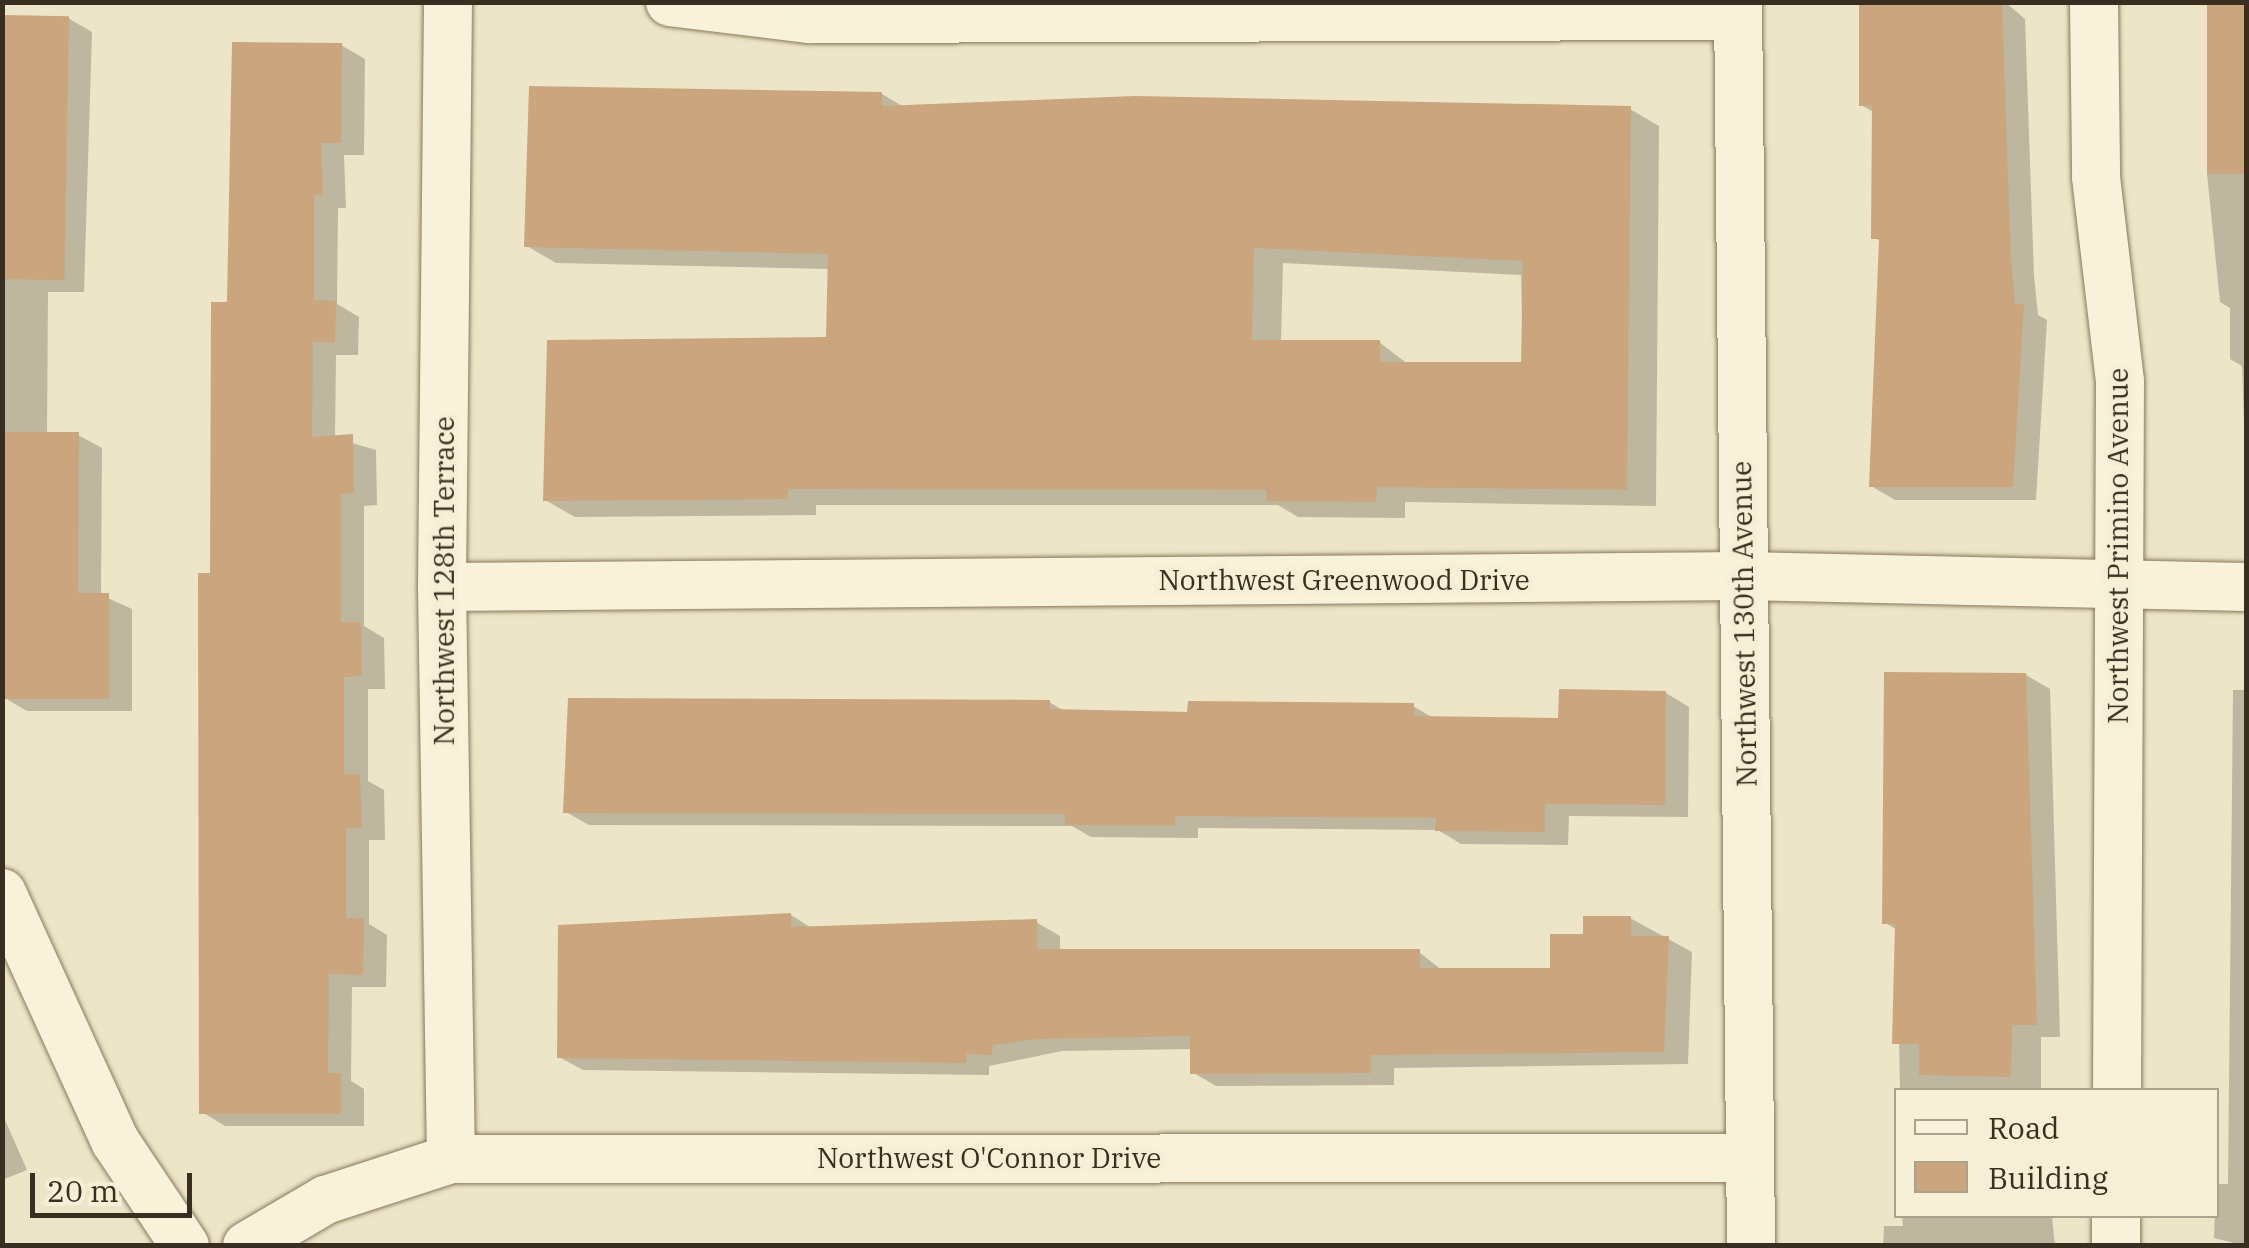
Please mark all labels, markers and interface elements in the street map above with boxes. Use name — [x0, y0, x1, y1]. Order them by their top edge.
street label: Northwest Primino Avenue — [2101, 368, 2135, 724]
street label: Northwest 128th Terrace — [427, 416, 461, 746]
street label: Northwest 130th Avenue — [1724, 461, 1764, 787]
street label: Northwest Greenwood Drive — [1158, 563, 1530, 597]
legend — [1894, 1088, 2219, 1218]
text: Road — [1988, 1108, 2060, 1147]
street label: Northwest O'Connor Drive — [817, 1141, 1161, 1175]
scale bar — [35, 1153, 198, 1215]
text: Building — [1988, 1158, 2108, 1197]
text: 20 m — [47, 1171, 119, 1210]

